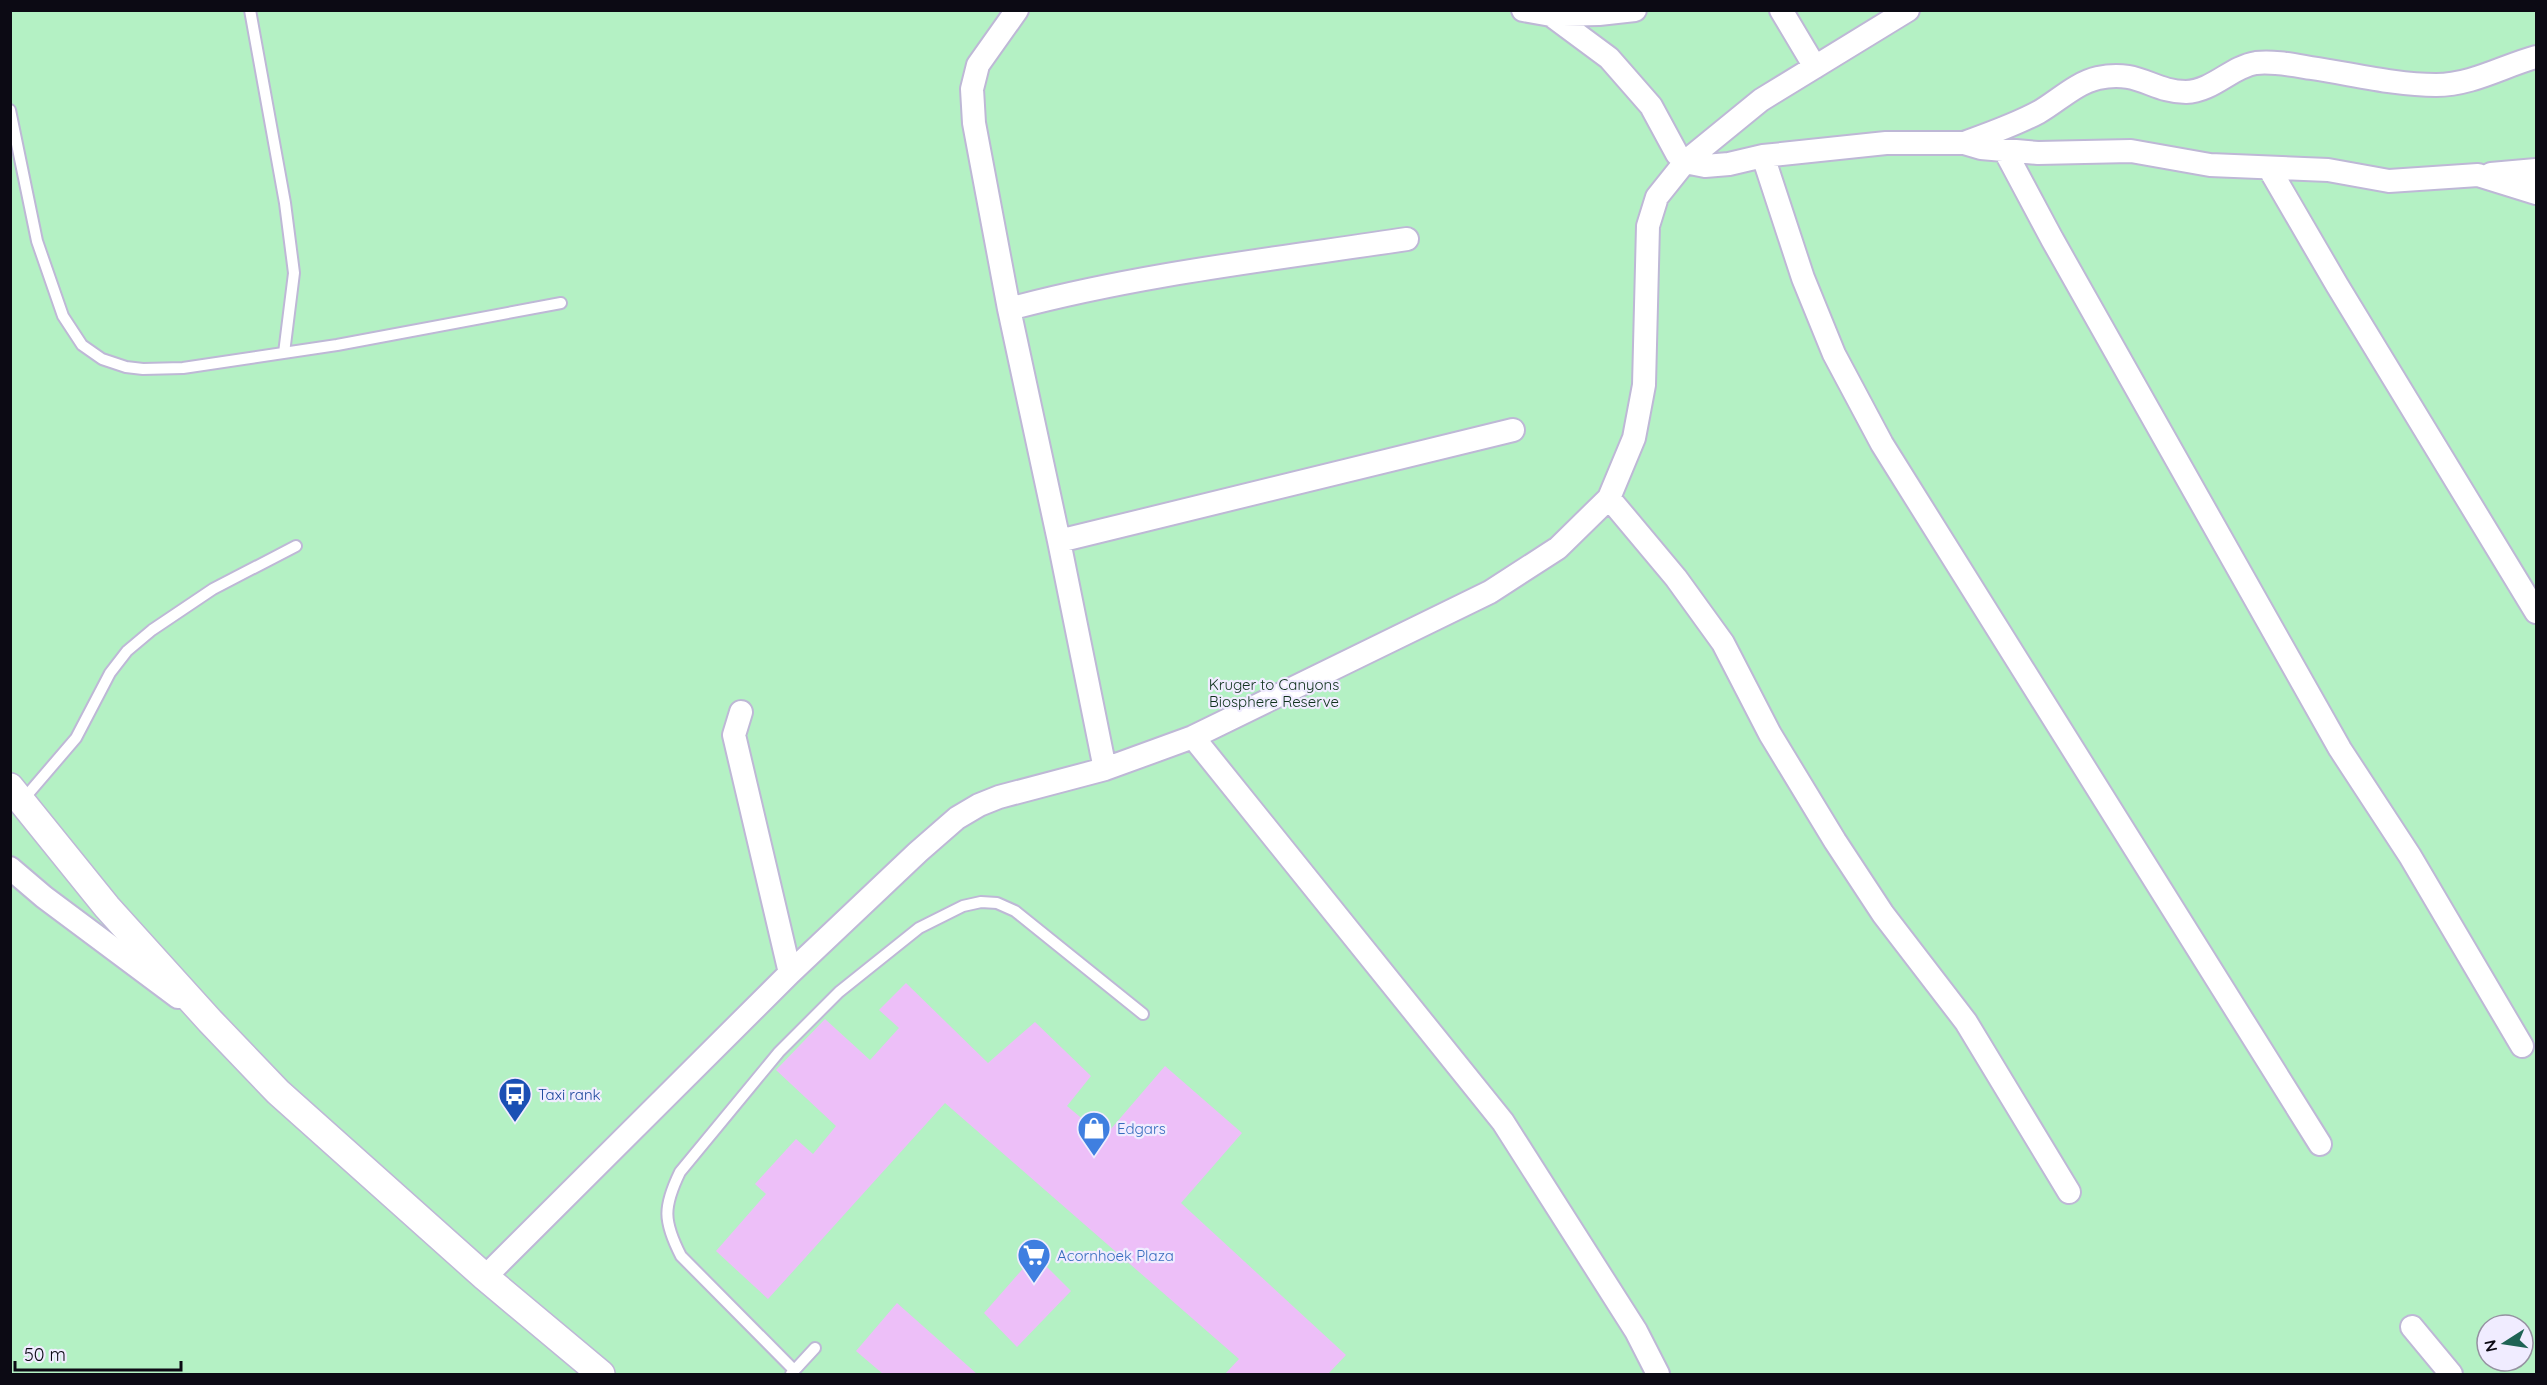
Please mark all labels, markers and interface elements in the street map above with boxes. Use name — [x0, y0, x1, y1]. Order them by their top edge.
park label: Kruger to Canyons Biosphere Reserve — [1209, 675, 1339, 711]
bus stop icon: Taxi rank — [497, 1076, 533, 1123]
place label: Taxi rank — [538, 1085, 601, 1104]
shop icon: Edgars — [1076, 1110, 1112, 1157]
place label: Edgars — [1117, 1119, 1166, 1138]
supermarket icon: Acornhoek Plaza — [1016, 1237, 1052, 1284]
place label: Acornhoek Plaza — [1057, 1246, 1174, 1265]
north arrow — [2475, 1313, 2535, 1373]
scale bar — [15, 1334, 182, 1372]
text: N — [2479, 1338, 2501, 1354]
text: 50 m — [24, 1343, 66, 1366]

